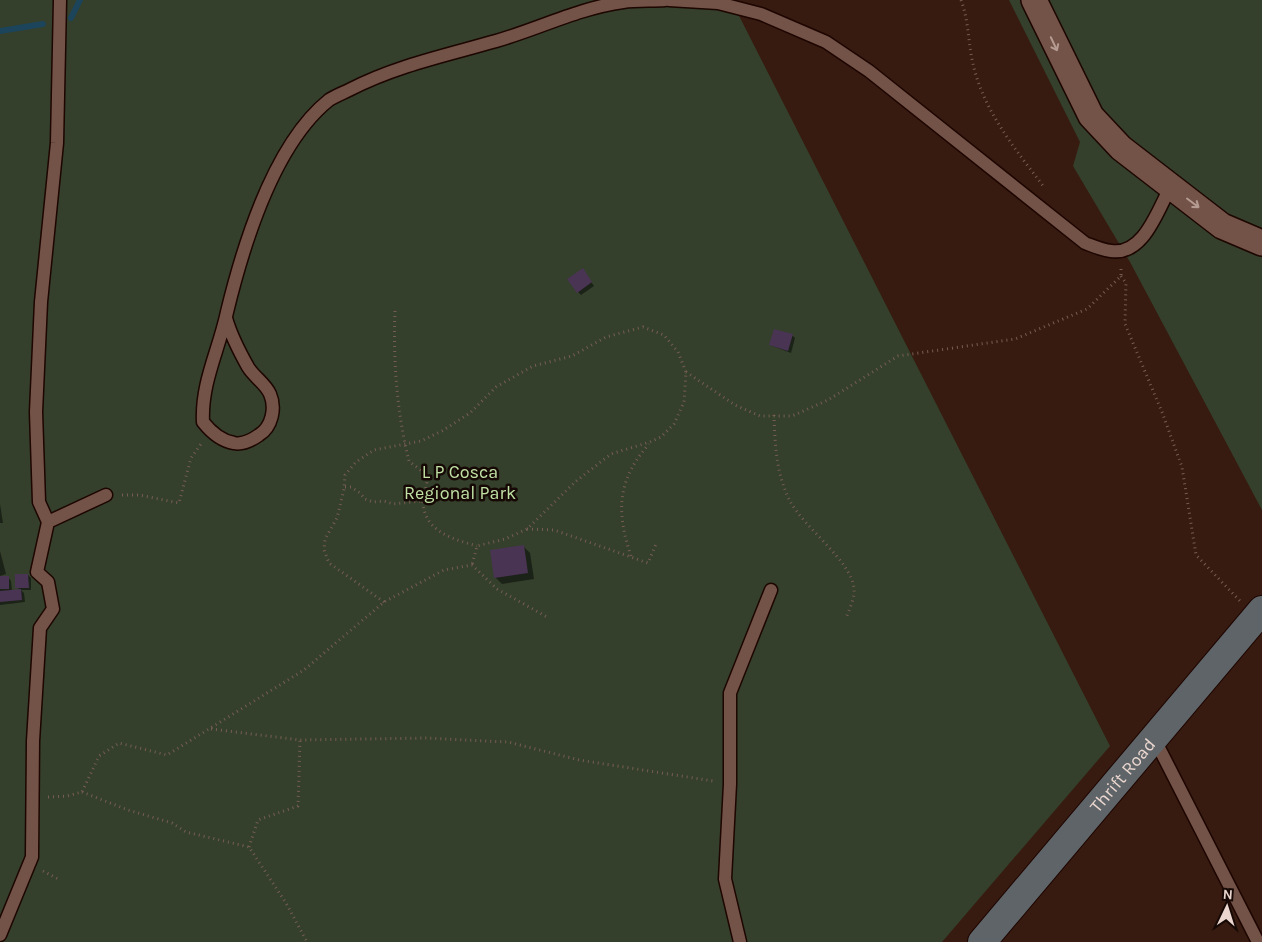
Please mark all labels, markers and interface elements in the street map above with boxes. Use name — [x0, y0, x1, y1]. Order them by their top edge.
one-way arrow — [1050, 36, 1060, 51]
one-way arrow — [1186, 198, 1199, 209]
park label: L P Cosca Regional Park — [404, 461, 516, 504]
street label: Thrift Road — [1085, 734, 1160, 817]
north arrow — [1202, 882, 1252, 932]
text: N — [1222, 886, 1233, 903]

